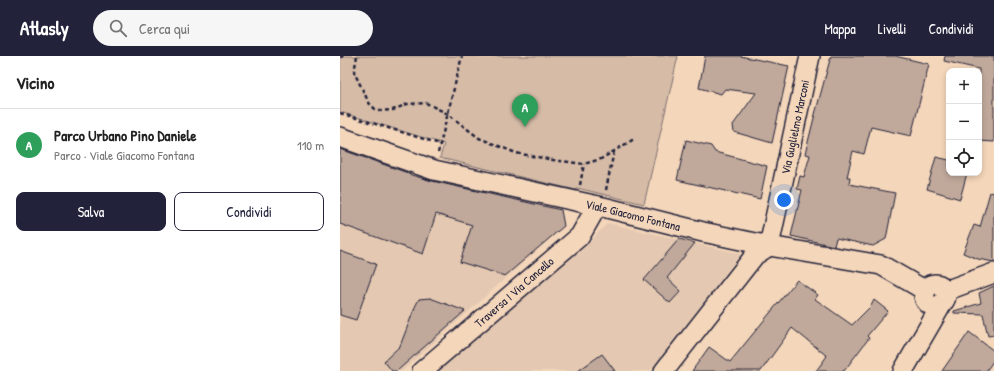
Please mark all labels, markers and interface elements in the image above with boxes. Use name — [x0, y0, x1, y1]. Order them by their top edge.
search box — [93, 10, 373, 46]
text: Atlasly — [20, 15, 69, 41]
icon: search — [107, 17, 129, 39]
text: Cerca qui — [139, 18, 190, 39]
text: Mappa — [824, 19, 856, 38]
text: Livelli — [878, 19, 906, 38]
text: Condividi — [928, 19, 974, 38]
map controls — [946, 68, 982, 176]
button: + — [946, 68, 982, 104]
text: Vicino — [16, 71, 54, 94]
street label: Via Guglielmo Marconi — [777, 78, 813, 176]
pin: A — [512, 94, 538, 127]
button: − — [946, 104, 982, 140]
text: Parco Urbano Pino Daniele — [54, 125, 196, 146]
text: A — [26, 136, 32, 154]
text: 110 m — [297, 136, 324, 154]
button: locate — [946, 140, 982, 176]
text: Parco · Viale Giacomo Fontana — [54, 146, 194, 164]
your location — [774, 190, 794, 210]
button: Salva — [16, 192, 166, 231]
button: Condividi — [174, 192, 324, 231]
street label: Viale Giacomo Fontana — [584, 195, 682, 235]
street label: Traversa I Via Cancello — [471, 253, 557, 331]

